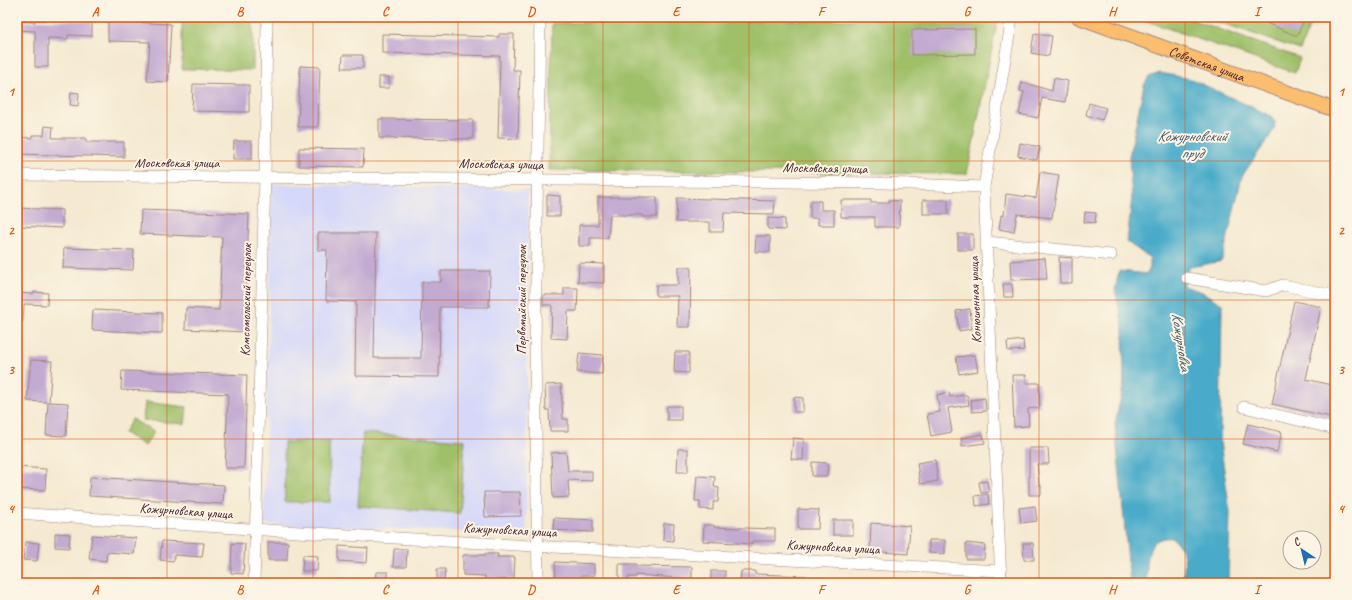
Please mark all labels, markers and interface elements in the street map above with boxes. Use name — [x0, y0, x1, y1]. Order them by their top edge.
text: A — [92, 4, 100, 20]
text: B — [237, 4, 245, 20]
text: C — [382, 4, 390, 20]
text: D — [527, 4, 536, 20]
text: E — [673, 4, 682, 20]
text: F — [818, 4, 827, 20]
text: G — [964, 4, 972, 20]
text: H — [1108, 4, 1118, 20]
text: I — [1254, 4, 1263, 20]
street label: Советская улица — [1167, 42, 1248, 85]
text: 1 — [8, 84, 16, 100]
text: 1 — [1338, 84, 1346, 100]
water label: Кожурновский пруд — [1158, 127, 1229, 163]
street label: Московская улица — [135, 154, 220, 171]
street label: Московская улица — [458, 155, 544, 173]
street label: Московская улица — [782, 159, 868, 177]
text: 2 — [8, 223, 15, 239]
text: 2 — [1338, 223, 1345, 239]
street label: Комсомольский переулок — [237, 242, 256, 356]
street label: Первомайский переулок — [513, 243, 530, 355]
street label: Конюшенная улица — [965, 255, 985, 344]
water label: Кожурновка — [1167, 312, 1195, 374]
text: 3 — [8, 362, 15, 378]
text: 3 — [1338, 362, 1345, 378]
street label: Кожурновская улица — [139, 499, 234, 523]
text: 4 — [8, 501, 16, 517]
text: 4 — [1338, 501, 1346, 517]
street label: Кожурновская улица — [463, 519, 558, 541]
north arrow — [1282, 530, 1322, 570]
text: С — [1290, 534, 1304, 549]
street label: Кожурновская улица — [786, 536, 881, 558]
text: A — [92, 582, 100, 598]
text: B — [237, 582, 245, 598]
text: C — [382, 582, 390, 598]
text: D — [527, 582, 536, 598]
text: E — [673, 582, 682, 598]
text: F — [818, 582, 827, 598]
text: G — [964, 582, 972, 598]
text: H — [1108, 582, 1118, 598]
text: I — [1254, 582, 1263, 598]

